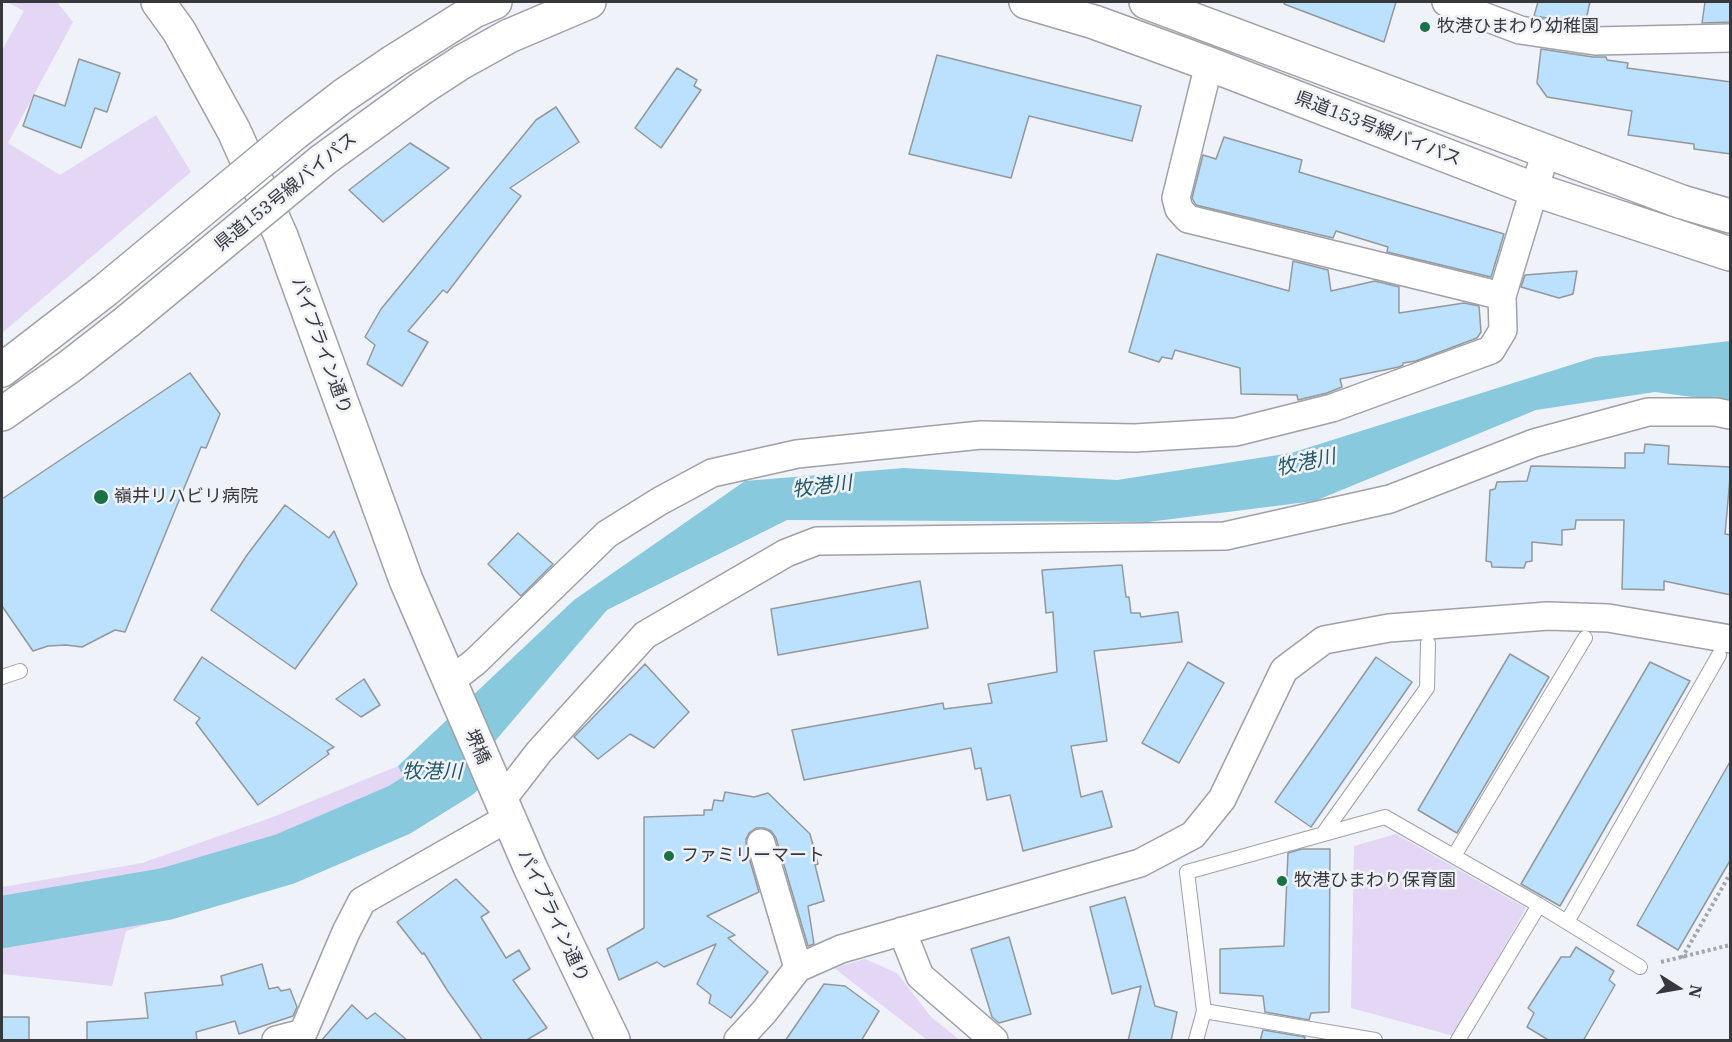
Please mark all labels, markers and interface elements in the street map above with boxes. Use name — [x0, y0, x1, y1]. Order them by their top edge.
place label: 牧港ひまわり幼稚園 — [1437, 16, 1599, 38]
marker: 牧港ひまわり幼稚園 — [1418, 20, 1432, 34]
street label: 県道153号線バイパス — [1292, 87, 1464, 171]
street label: 県道153号線バイパス — [211, 128, 361, 256]
street label: パイプライン通り — [286, 275, 356, 417]
water label: 牧港川 — [1274, 445, 1338, 481]
water label: 牧港川 — [791, 471, 853, 503]
place label: 嶺井リハビリ病院 — [114, 486, 258, 508]
marker: 嶺井リハビリ病院 — [92, 488, 110, 506]
street label: 堺橋 — [460, 726, 494, 768]
water label: 牧港川 — [402, 760, 462, 784]
place label: ファミリーマート — [681, 845, 825, 867]
street label: パイプライン通り — [513, 846, 593, 986]
marker: ファミリーマート — [662, 849, 676, 863]
place label: 牧港ひまわり保育園 — [1294, 870, 1456, 892]
marker: 牧港ひまわり保育園 — [1275, 874, 1289, 888]
north arrow — [1648, 958, 1708, 1018]
text: N — [1685, 983, 1707, 1000]

